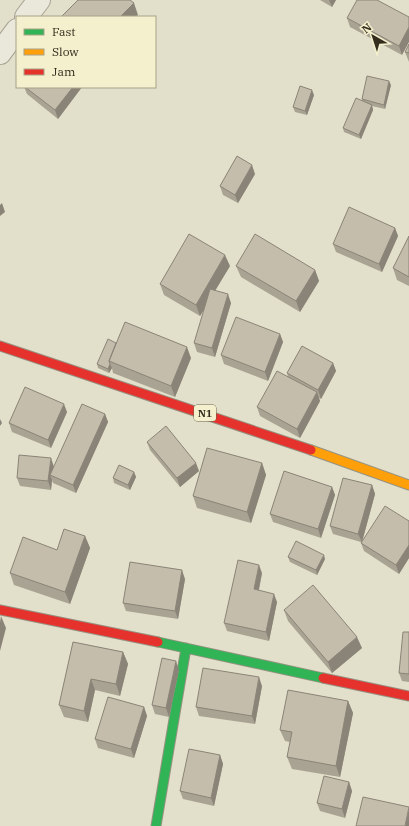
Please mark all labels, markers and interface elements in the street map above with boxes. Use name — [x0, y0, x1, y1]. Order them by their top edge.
legend — [16, 16, 156, 88]
north arrow — [353, 16, 393, 56]
text: N — [359, 20, 375, 36]
text: Fast — [52, 24, 76, 39]
text: Slow — [52, 44, 79, 59]
text: Jam — [52, 64, 76, 79]
road number: N1 — [194, 405, 216, 421]

